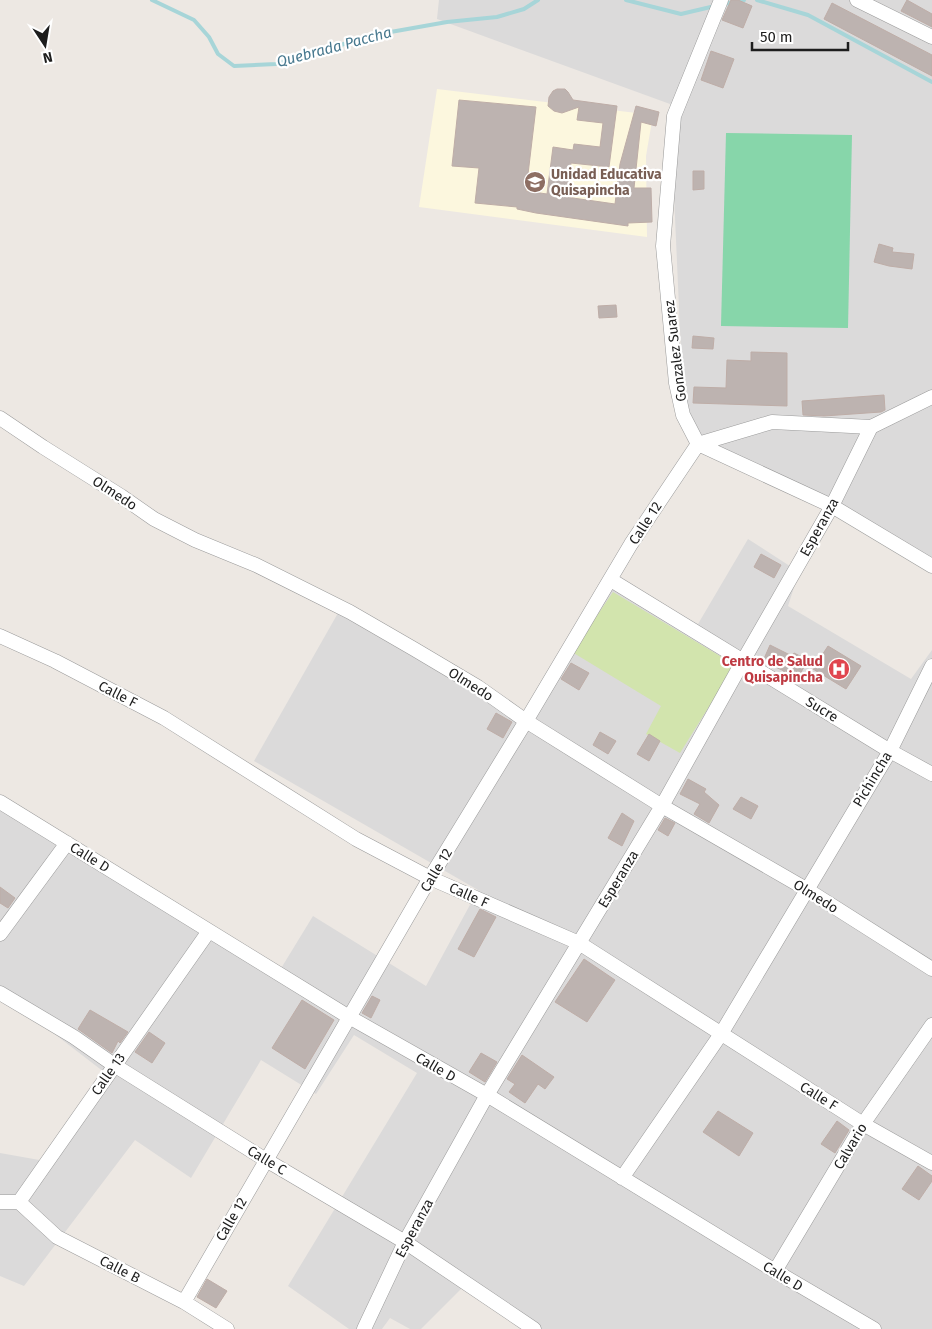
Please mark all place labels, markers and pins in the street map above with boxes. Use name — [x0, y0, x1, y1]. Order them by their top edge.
place label: Unidad Educativa Quisapincha — [551, 166, 662, 199]
school or university icon: Unidad Educativa Quisapincha — [523, 170, 547, 194]
place label: Centro de Salud Quisapincha — [722, 653, 823, 686]
hospital icon: Centro de Salud Quisapincha — [827, 657, 851, 681]

